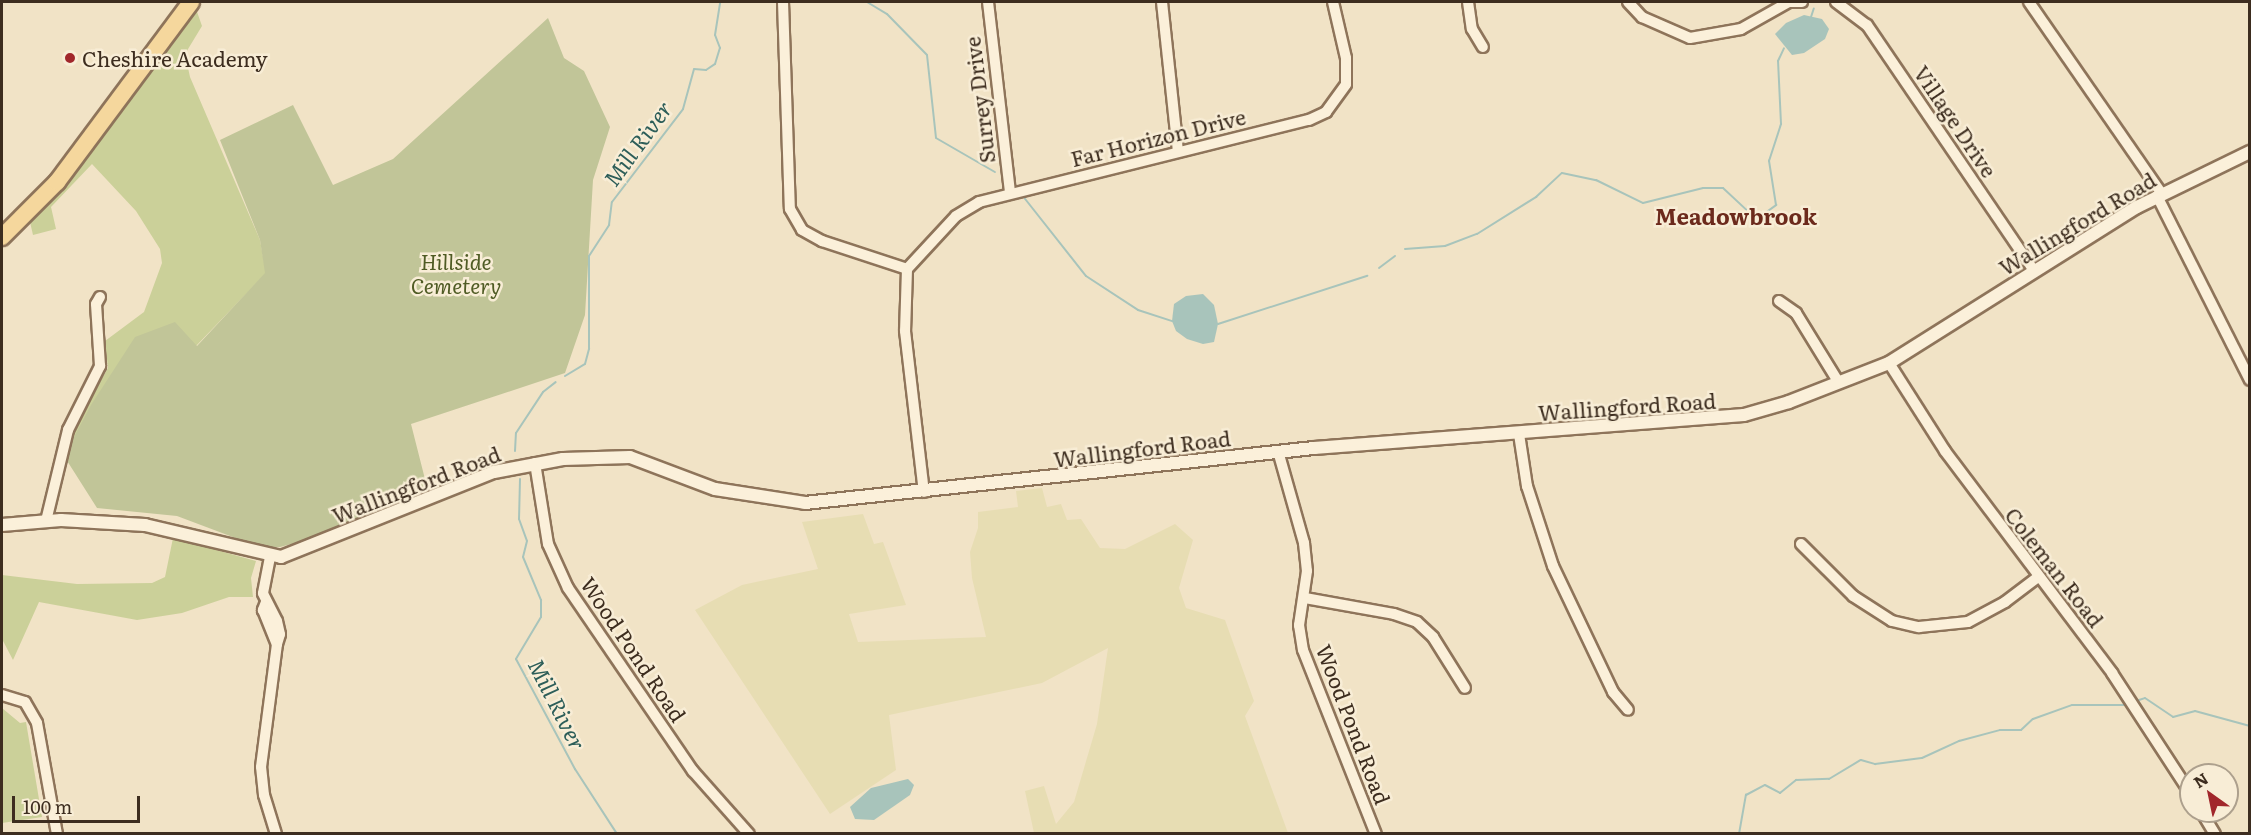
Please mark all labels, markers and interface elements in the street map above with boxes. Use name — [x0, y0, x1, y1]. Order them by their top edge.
street label: Surrey Drive — [959, 35, 999, 165]
place label: Cheshire Academy — [82, 45, 268, 71]
marker: Cheshire Academy — [63, 51, 77, 65]
street label: Village Drive — [1909, 60, 2003, 182]
water label: Mill River — [597, 95, 677, 191]
street label: Far Horizon Drive — [1068, 103, 1248, 171]
street label: Wallingford Road — [1994, 166, 2160, 280]
district label: Meadowbrook — [1655, 203, 1817, 229]
park label: Hillside Cemetery — [411, 248, 501, 298]
street label: Wallingford Road — [1537, 387, 1717, 425]
street label: Wallingford Road — [1052, 425, 1232, 471]
street label: Wallingford Road — [328, 440, 504, 528]
street label: Coleman Road — [2001, 502, 2109, 632]
street label: Wood Pond Road — [576, 572, 692, 726]
street label: Wood Pond Road — [1312, 640, 1396, 808]
water label: Mill River — [524, 654, 592, 754]
north arrow — [2179, 763, 2239, 823]
text: N — [2188, 766, 2212, 793]
scale bar — [15, 784, 142, 822]
text: 100 m — [23, 793, 72, 820]

